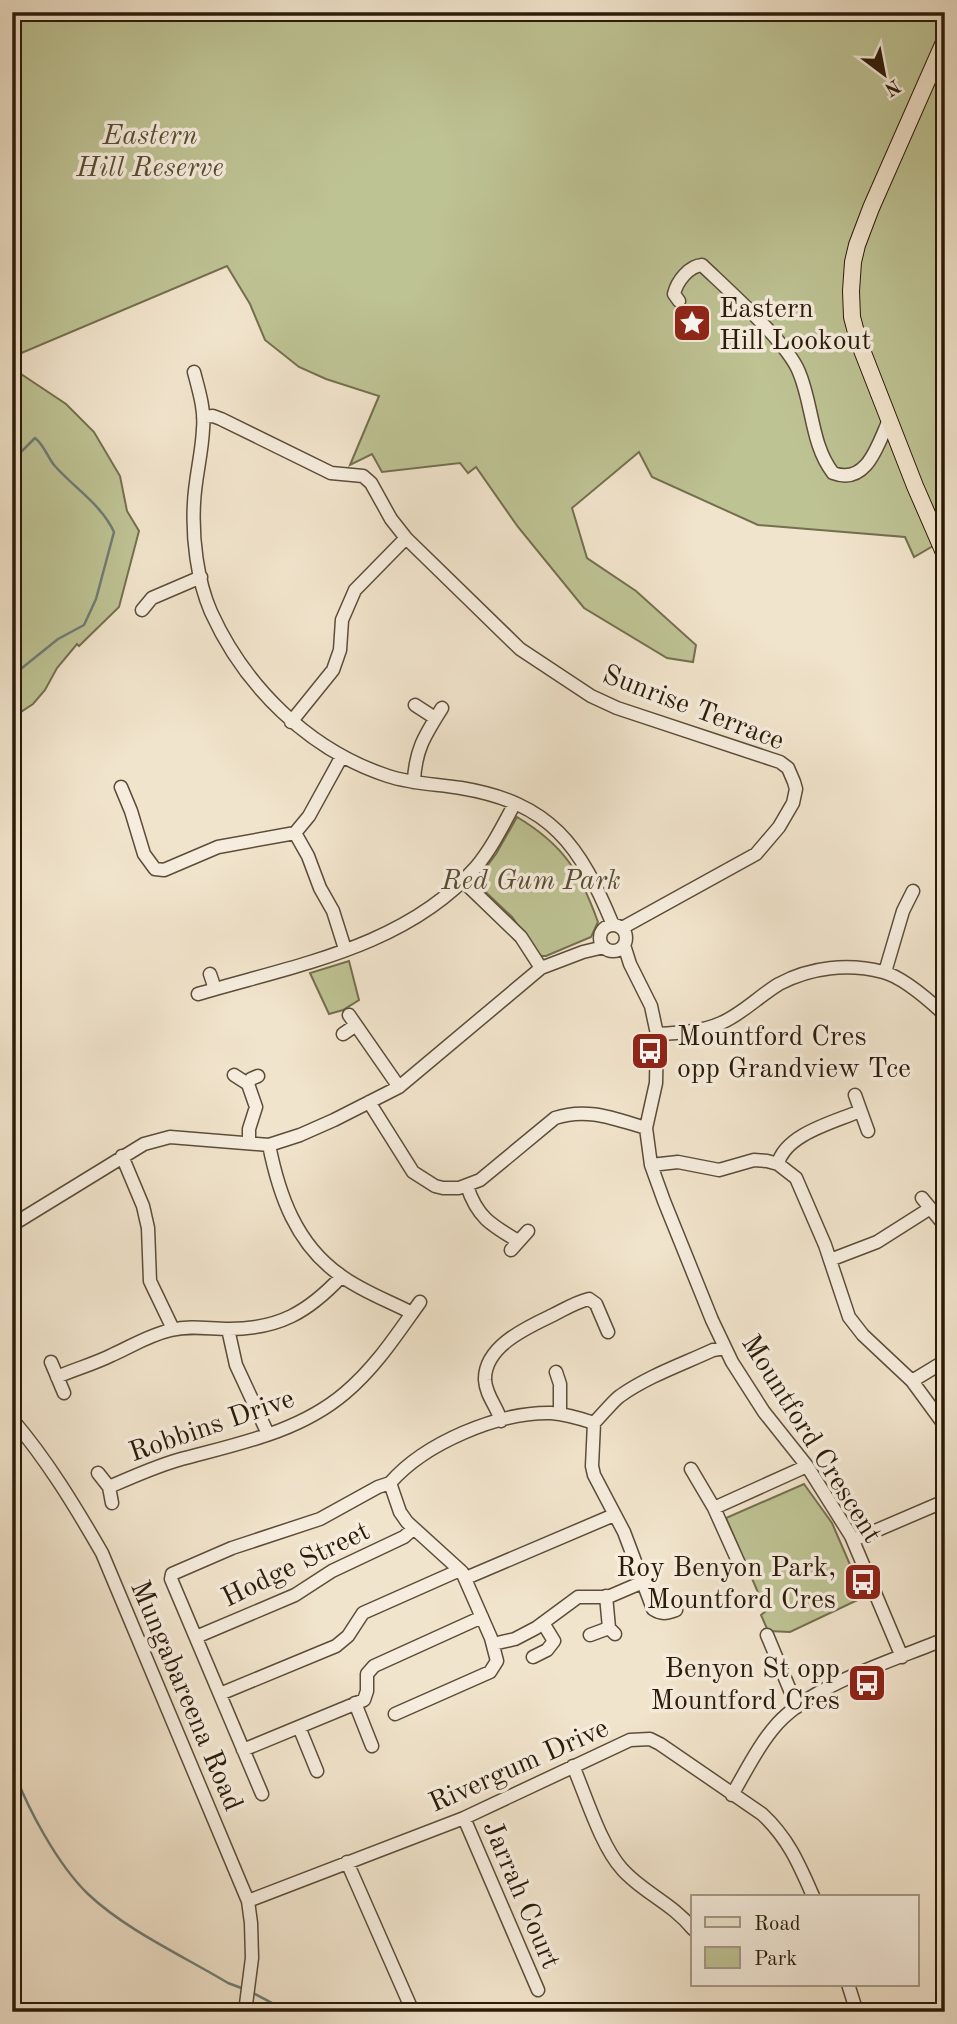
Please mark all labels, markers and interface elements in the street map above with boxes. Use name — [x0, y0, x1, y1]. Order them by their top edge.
north arrow — [848, 38, 918, 108]
text: N — [880, 74, 903, 98]
park label: Eastern Hill Reserve — [75, 123, 224, 183]
place label: Eastern Hill Lookout — [719, 296, 871, 356]
place icon: Eastern Hill Lookout — [671, 302, 713, 344]
street label: Sunrise Terrace — [598, 661, 788, 756]
park label: Red Gum Park — [440, 868, 621, 896]
place label: Mountford Cres opp Grandview Tce — [677, 1024, 911, 1084]
bus stop icon: Mountford Cres opp Grandview Tce — [629, 1030, 671, 1072]
street label: Mountford Crescent — [735, 1331, 886, 1549]
street label: Robbins Drive — [126, 1386, 298, 1468]
street label: Hodge Street — [218, 1518, 375, 1613]
place label: Roy Benyon Park, Mountford Cres — [616, 1555, 836, 1615]
bus stop icon: Roy Benyon Park, Mountford Cres — [842, 1561, 884, 1603]
street label: Mungabareena Road — [124, 1577, 246, 1815]
place label: Benyon St opp Mountford Cres — [650, 1656, 840, 1716]
bus stop icon: Benyon St opp Mountford Cres — [846, 1662, 888, 1704]
street label: Rivergum Drive — [425, 1715, 613, 1819]
street label: Jarrah Court — [477, 1817, 564, 1973]
legend — [691, 1895, 918, 1986]
text: Road — [754, 1914, 801, 1935]
text: Park — [754, 1949, 797, 1970]

